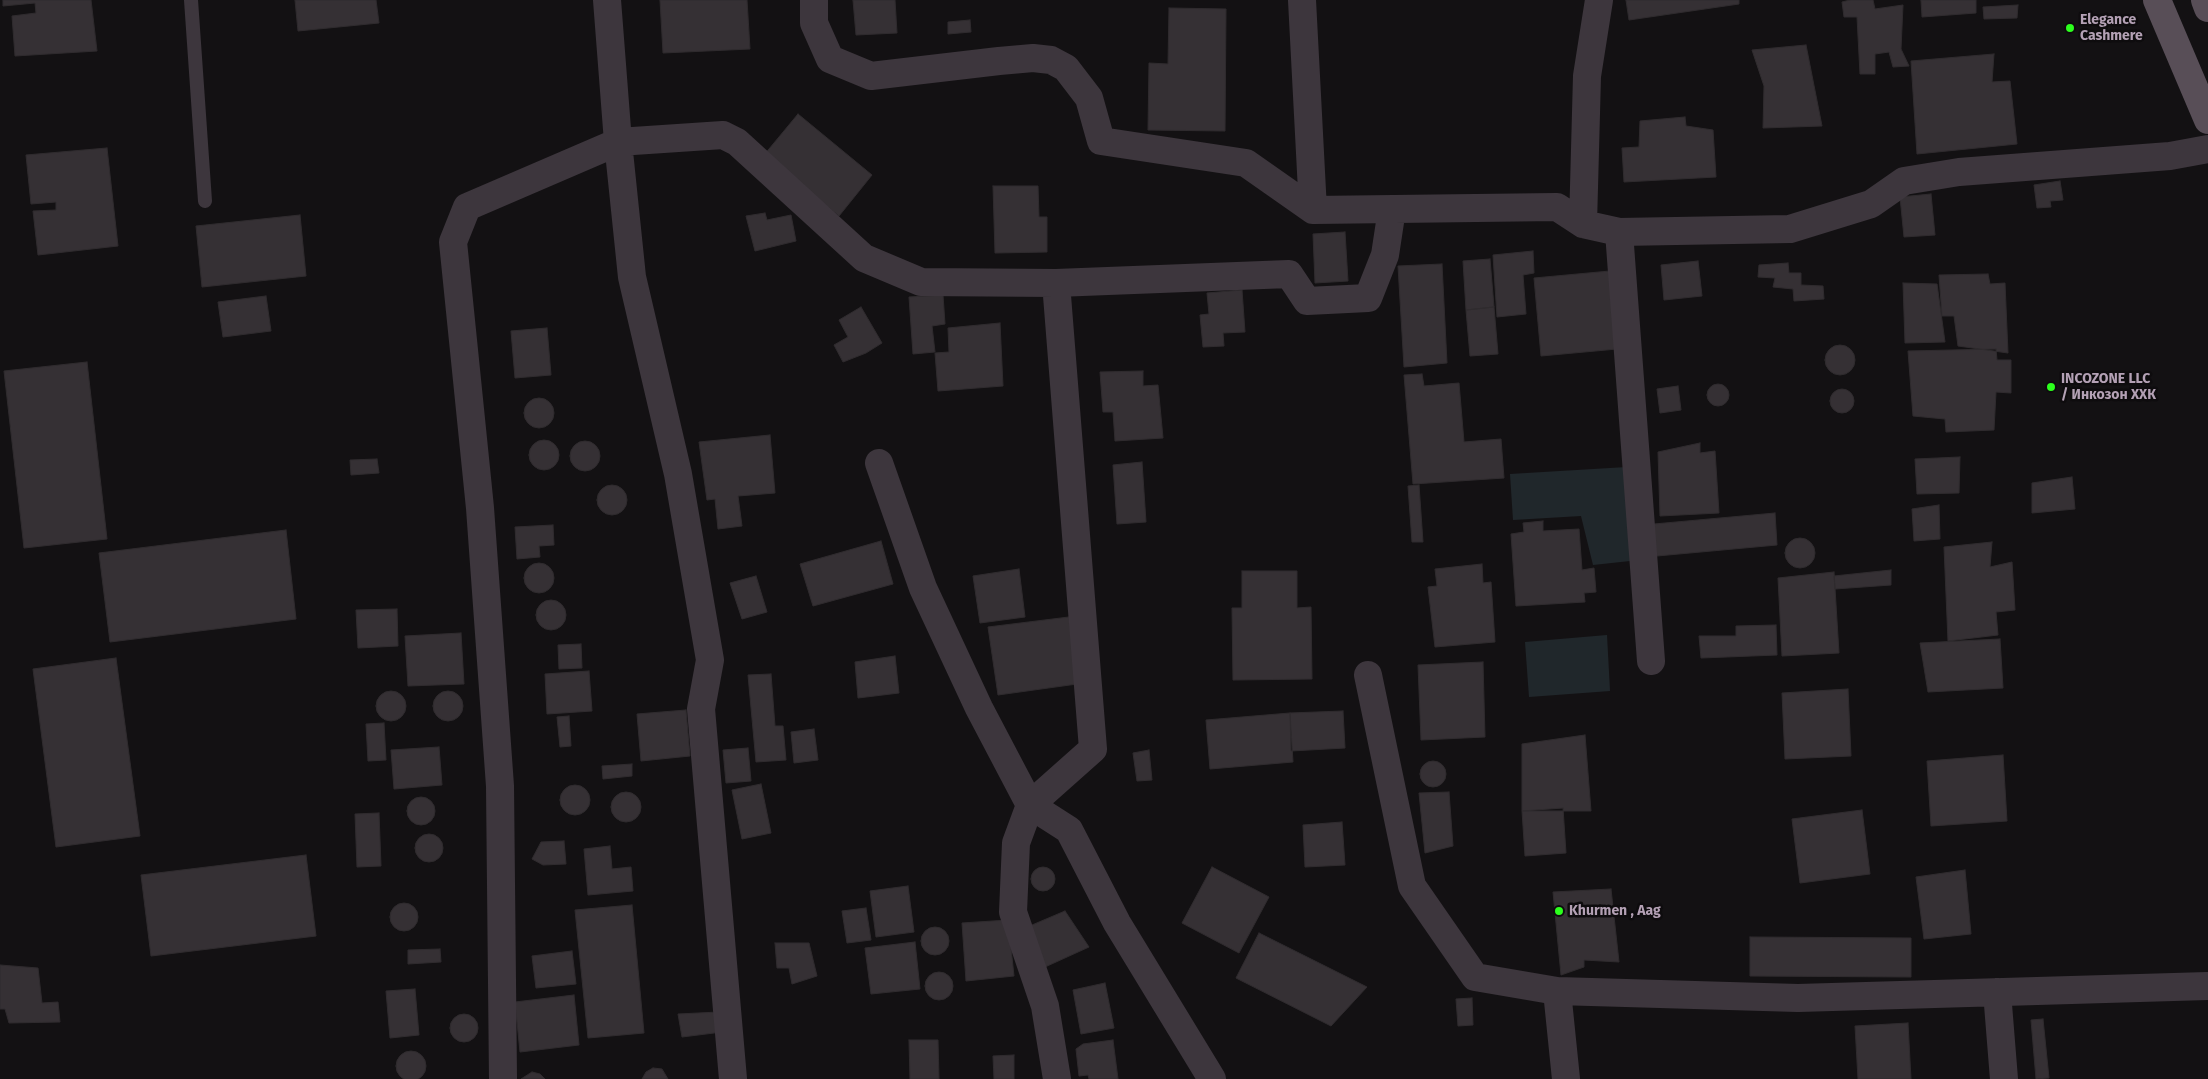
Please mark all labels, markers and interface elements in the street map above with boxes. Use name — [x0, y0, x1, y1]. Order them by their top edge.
place label: Elegance Cashmere — [2080, 12, 2143, 44]
marker: Elegance Cashmere — [2064, 22, 2076, 34]
place label: INCOZONE LLC / Инкозон ХХК — [2061, 371, 2156, 404]
marker: INCOZONE LLC / Инкозон ХХК — [2045, 381, 2057, 393]
place label: Khurmen , Aag — [1569, 903, 1661, 919]
marker: Khurmen , Aag — [1553, 905, 1565, 917]

